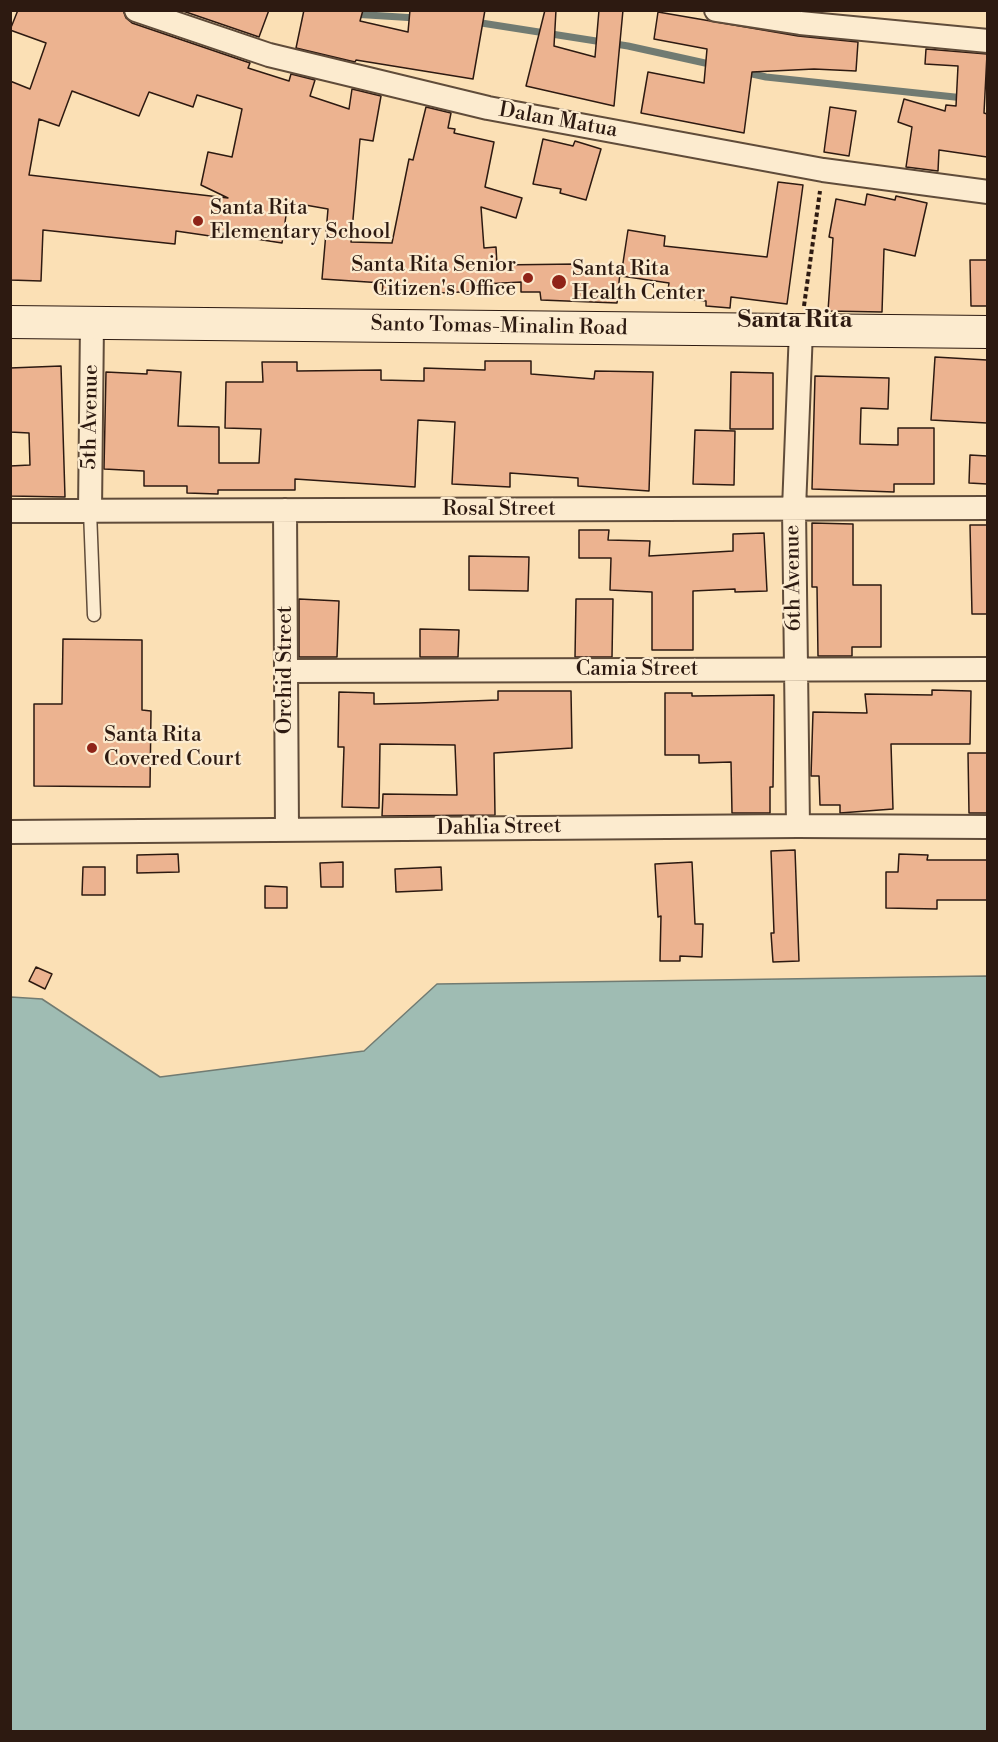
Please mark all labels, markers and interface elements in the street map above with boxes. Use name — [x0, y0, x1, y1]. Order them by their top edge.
street label: Dalan Matua — [497, 98, 619, 144]
place label: Santa Rita Elementary School — [210, 196, 390, 246]
marker: Santa Rita Elementary School — [191, 214, 205, 228]
place label: Santa Rita Senior Citizen's Office — [351, 253, 516, 303]
place label: Santa Rita Health Center — [572, 257, 705, 307]
marker: Santa Rita Senior Citizen's Office — [521, 271, 535, 285]
marker: Santa Rita Health Center — [550, 273, 568, 291]
district label: Santa Rita — [738, 307, 852, 335]
street label: Santo Tomas-Minalin Road — [370, 312, 628, 342]
street label: 5th Avenue — [77, 364, 105, 470]
street label: Rosal Street — [442, 497, 556, 523]
street label: 6th Avenue — [780, 525, 808, 631]
street label: Orchid Street — [273, 606, 299, 734]
street label: Camia Street — [576, 657, 698, 683]
place label: Santa Rita Covered Court — [104, 723, 242, 773]
marker: Santa Rita Covered Court — [85, 741, 99, 755]
street label: Dahlia Street — [436, 814, 562, 842]

